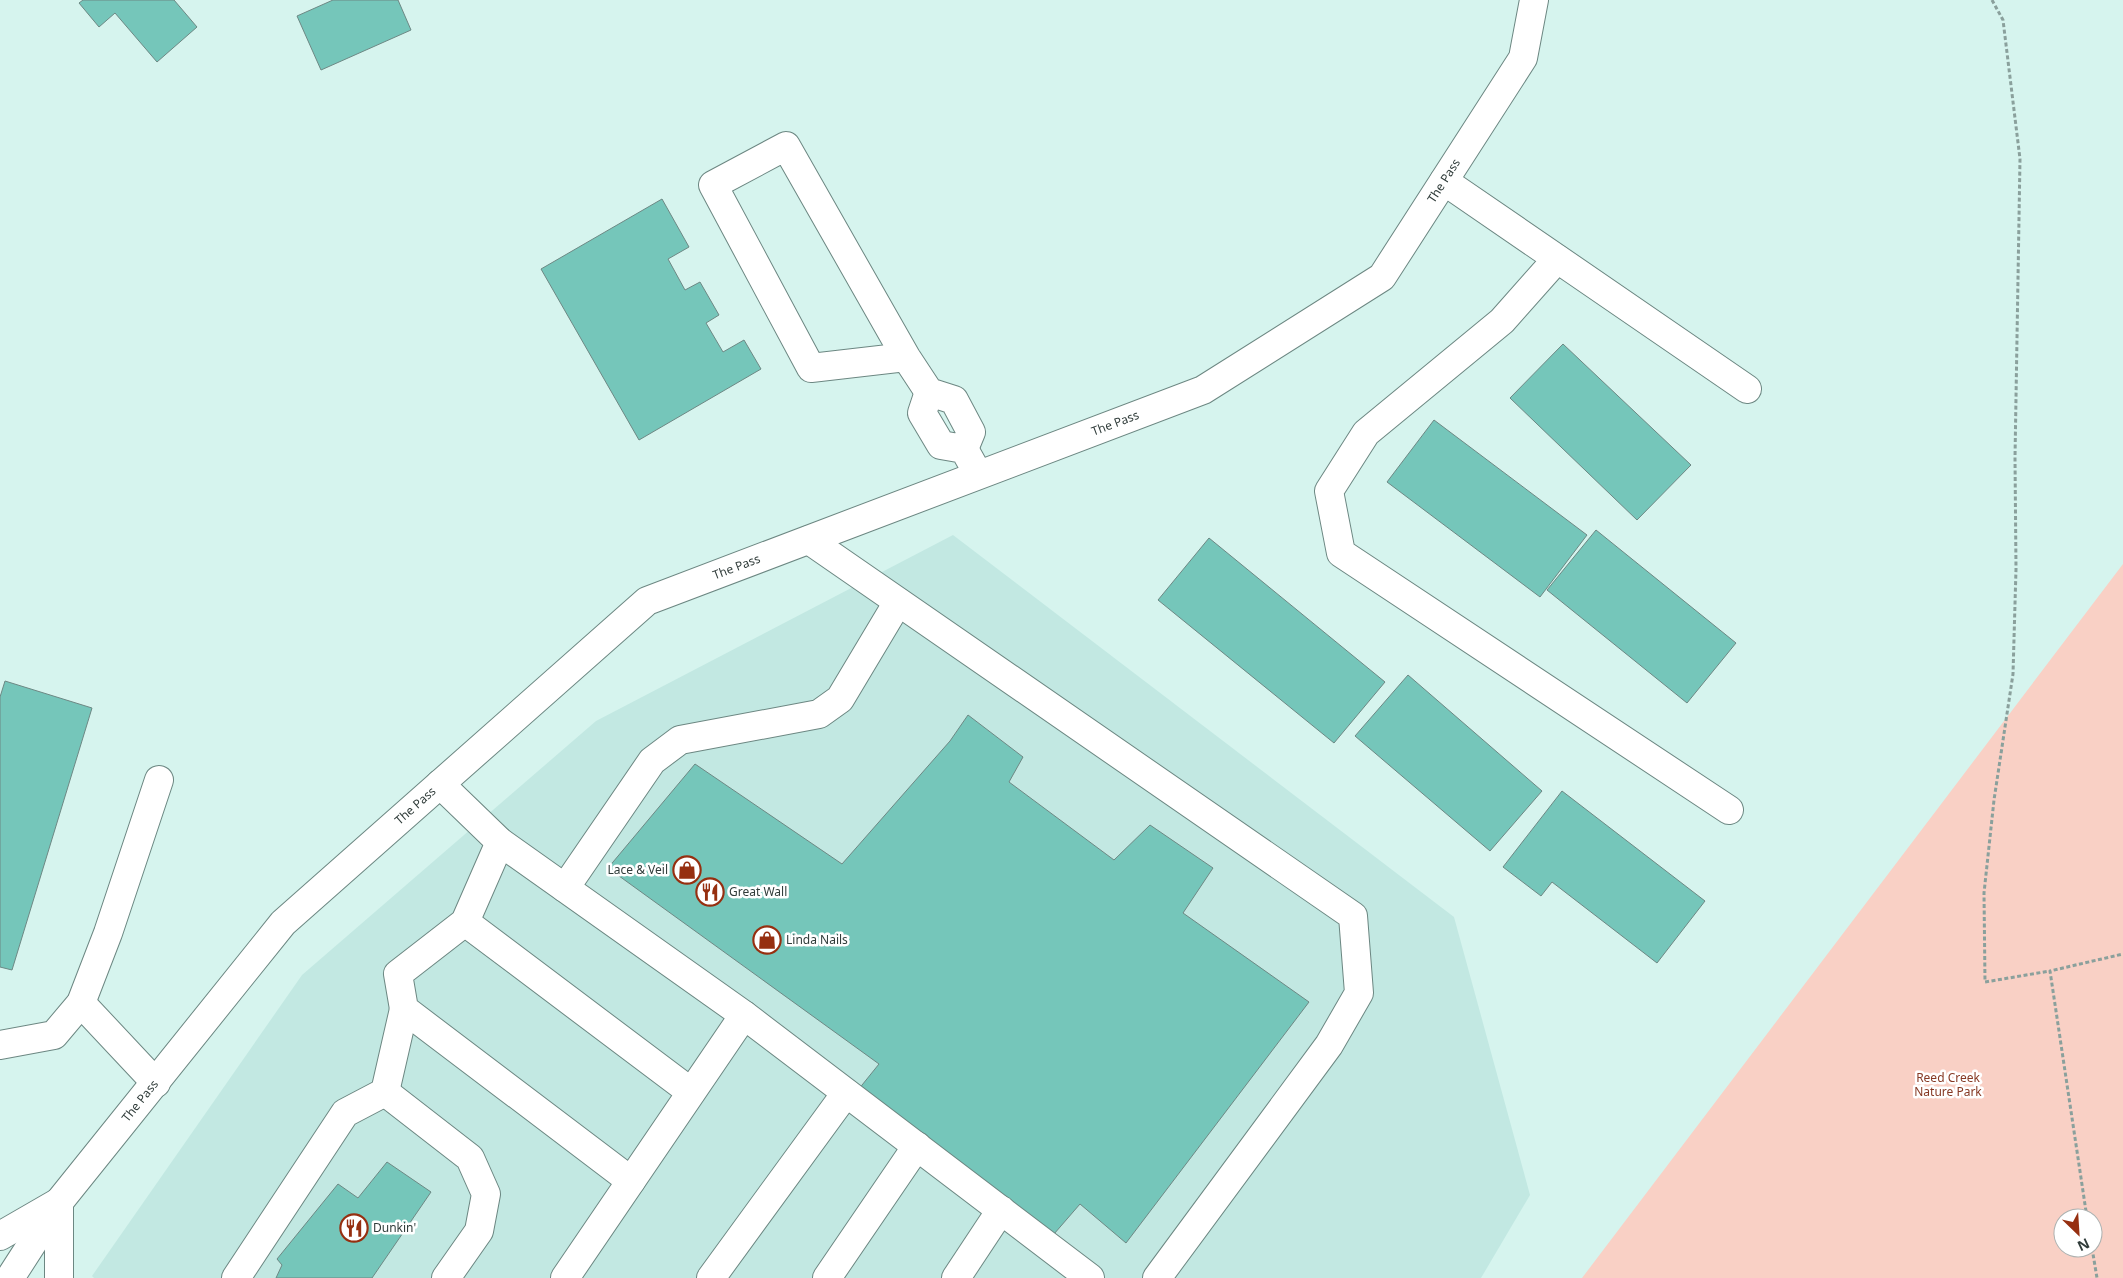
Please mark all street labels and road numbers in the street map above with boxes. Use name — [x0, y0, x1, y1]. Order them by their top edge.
street label: The Pass — [1423, 155, 1464, 206]
street label: The Pass — [1089, 406, 1141, 440]
street label: The Pass — [710, 550, 763, 583]
street label: The Pass — [391, 783, 439, 828]
street label: The Pass — [118, 1076, 162, 1125]

